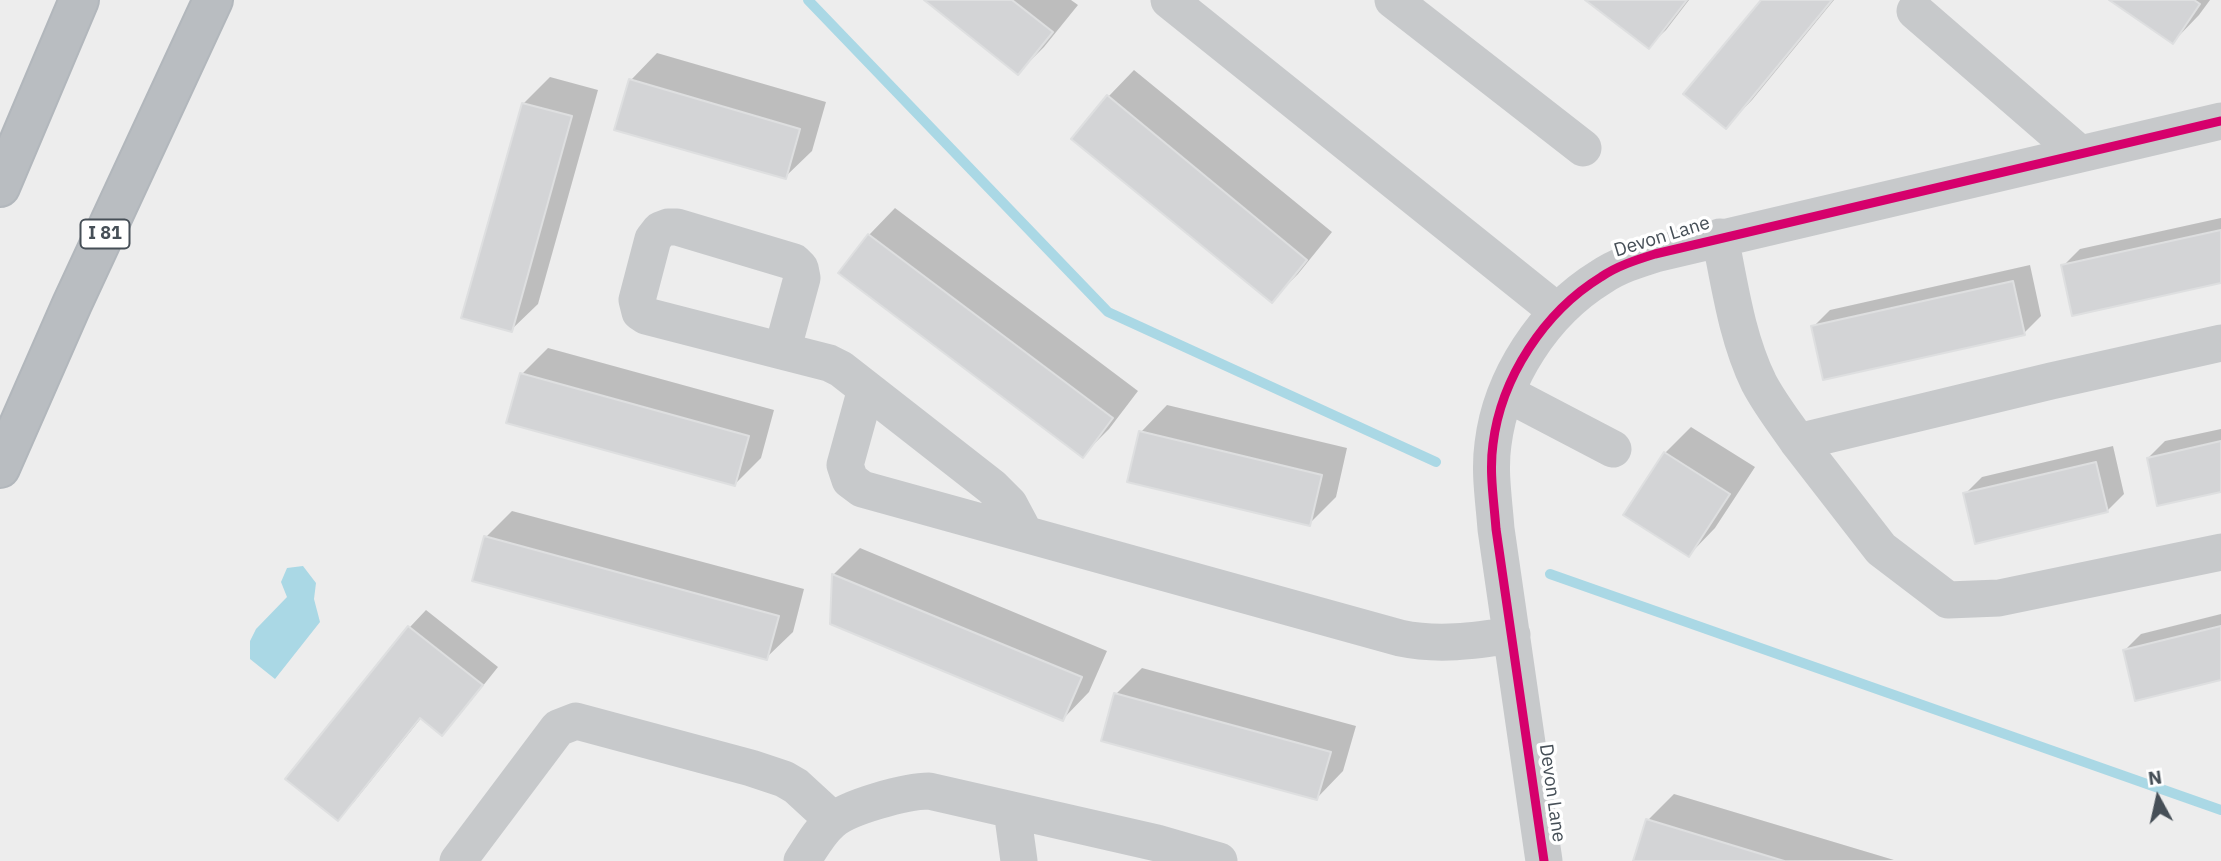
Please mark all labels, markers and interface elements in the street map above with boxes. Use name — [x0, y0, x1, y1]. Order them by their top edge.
street label: Devon Lane — [1611, 212, 1713, 262]
road number: I 81 — [80, 220, 130, 248]
street label: Devon Lane — [1534, 742, 1570, 844]
north arrow — [2123, 763, 2193, 833]
text: N — [2147, 764, 2164, 790]

